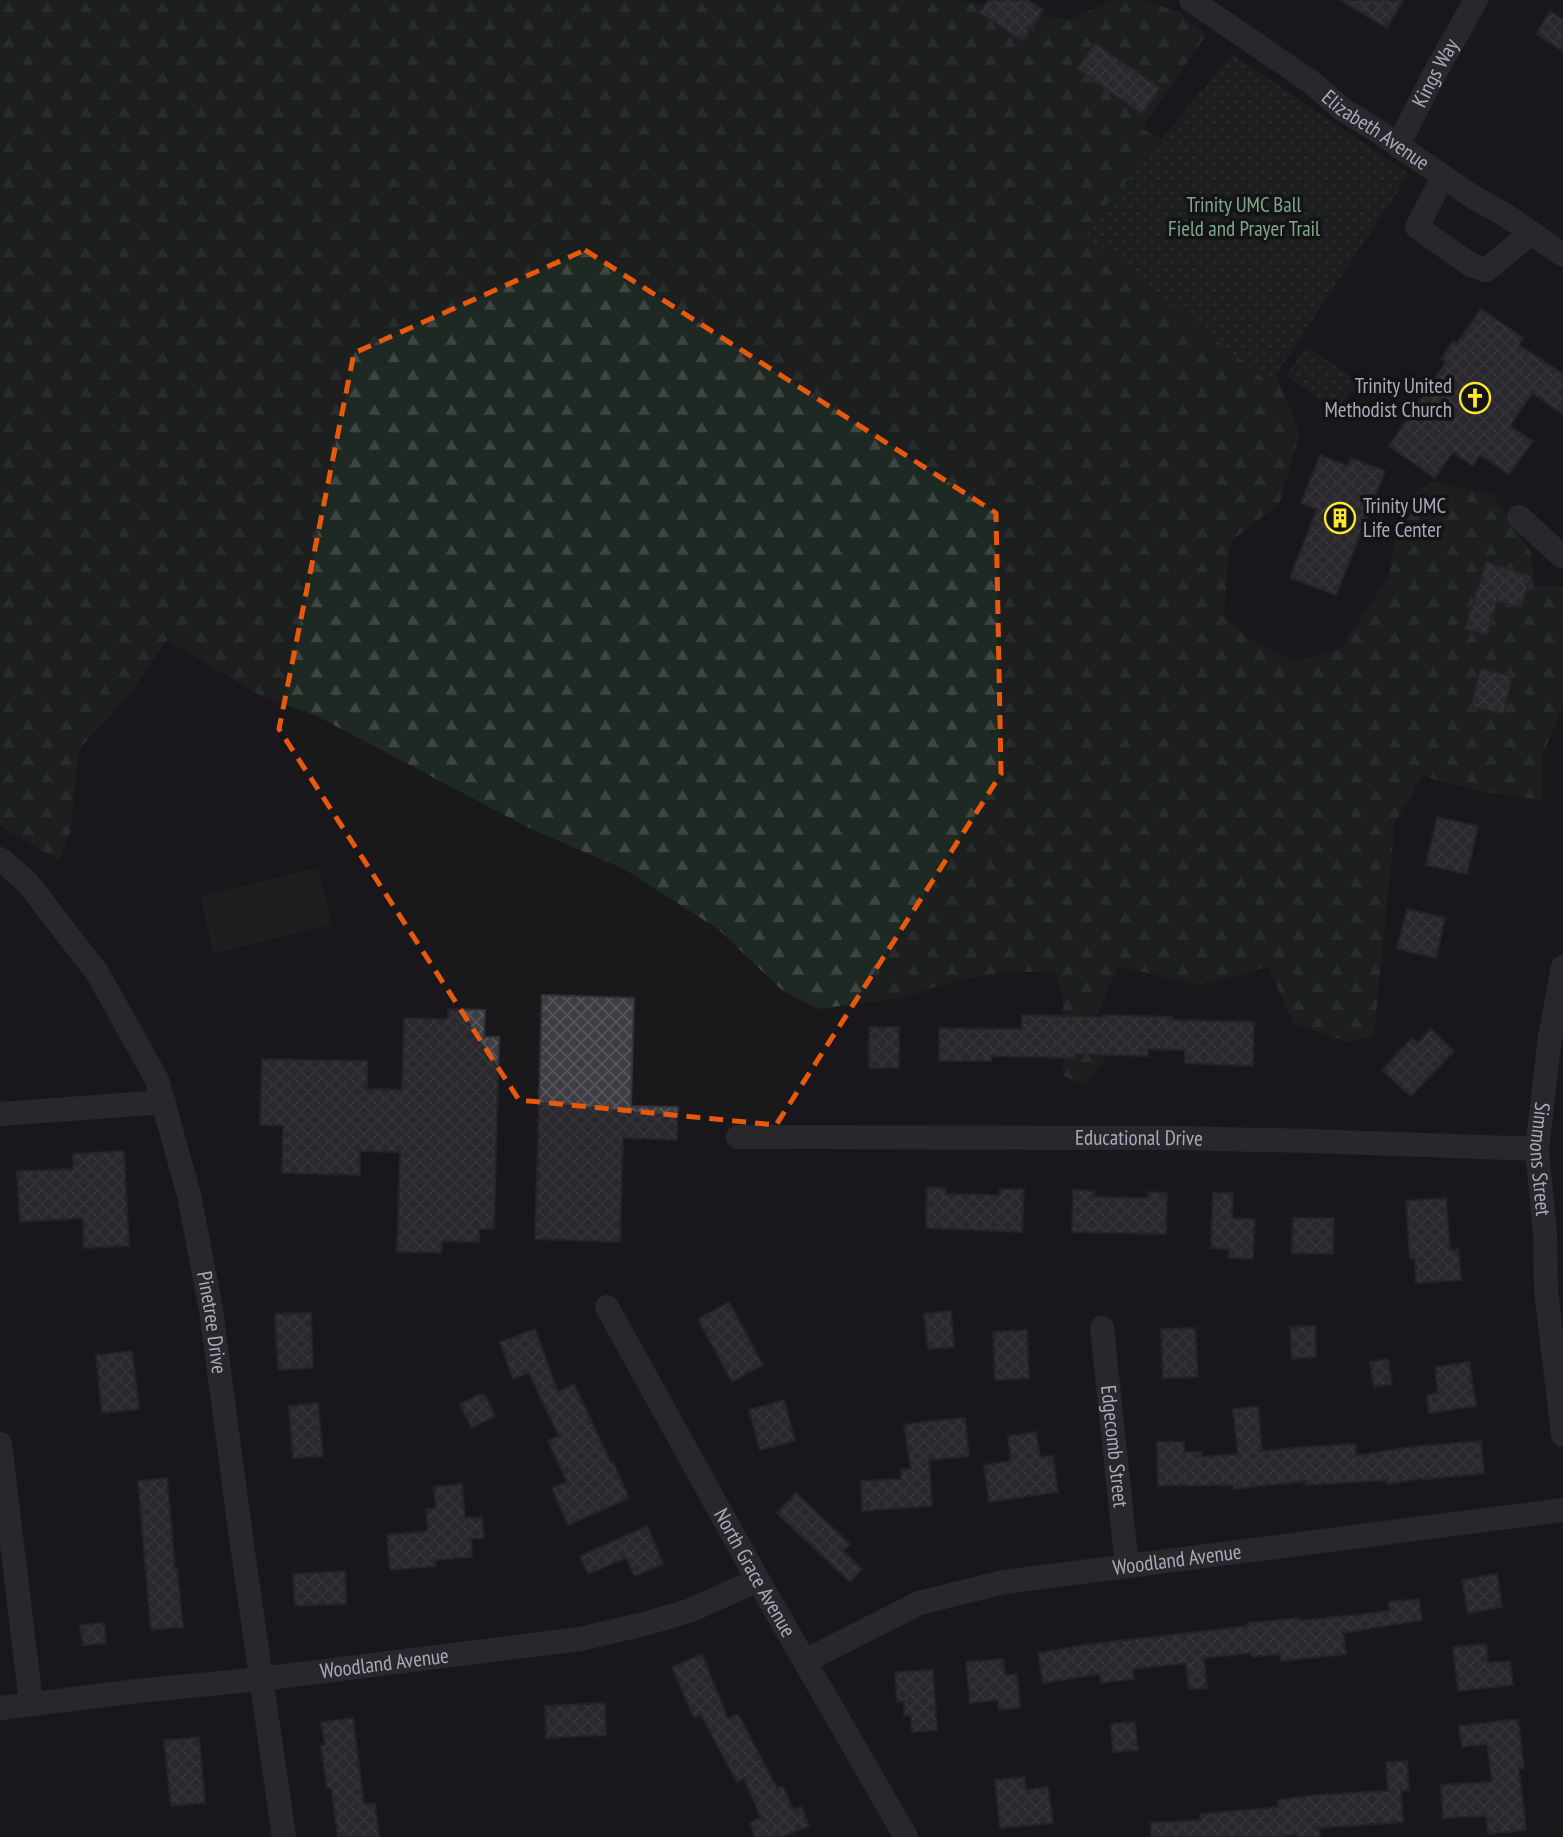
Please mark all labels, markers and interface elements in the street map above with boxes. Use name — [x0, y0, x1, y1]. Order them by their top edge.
street label: Kings Way — [1406, 34, 1465, 112]
street label: Elizabeth Avenue — [1316, 84, 1435, 176]
park label: Trinity UMC Ball Field and Prayer Trail — [1168, 191, 1320, 242]
place label: Trinity United Methodist Church — [1324, 372, 1452, 423]
church icon: Trinity United Methodist Church — [1458, 381, 1492, 415]
place label: Trinity UMC Life Center — [1363, 492, 1446, 543]
building icon: Trinity UMC Life Center — [1323, 501, 1357, 535]
street label: Simmons Street — [1524, 1101, 1557, 1217]
street label: Educational Drive — [1075, 1124, 1203, 1152]
street label: Pinetree Drive — [191, 1269, 233, 1375]
street label: Edgecomb Street — [1095, 1384, 1135, 1509]
street label: North Grace Avenue — [708, 1503, 802, 1642]
street label: Woodland Avenue — [1111, 1538, 1243, 1581]
street label: Woodland Avenue — [319, 1642, 450, 1684]

